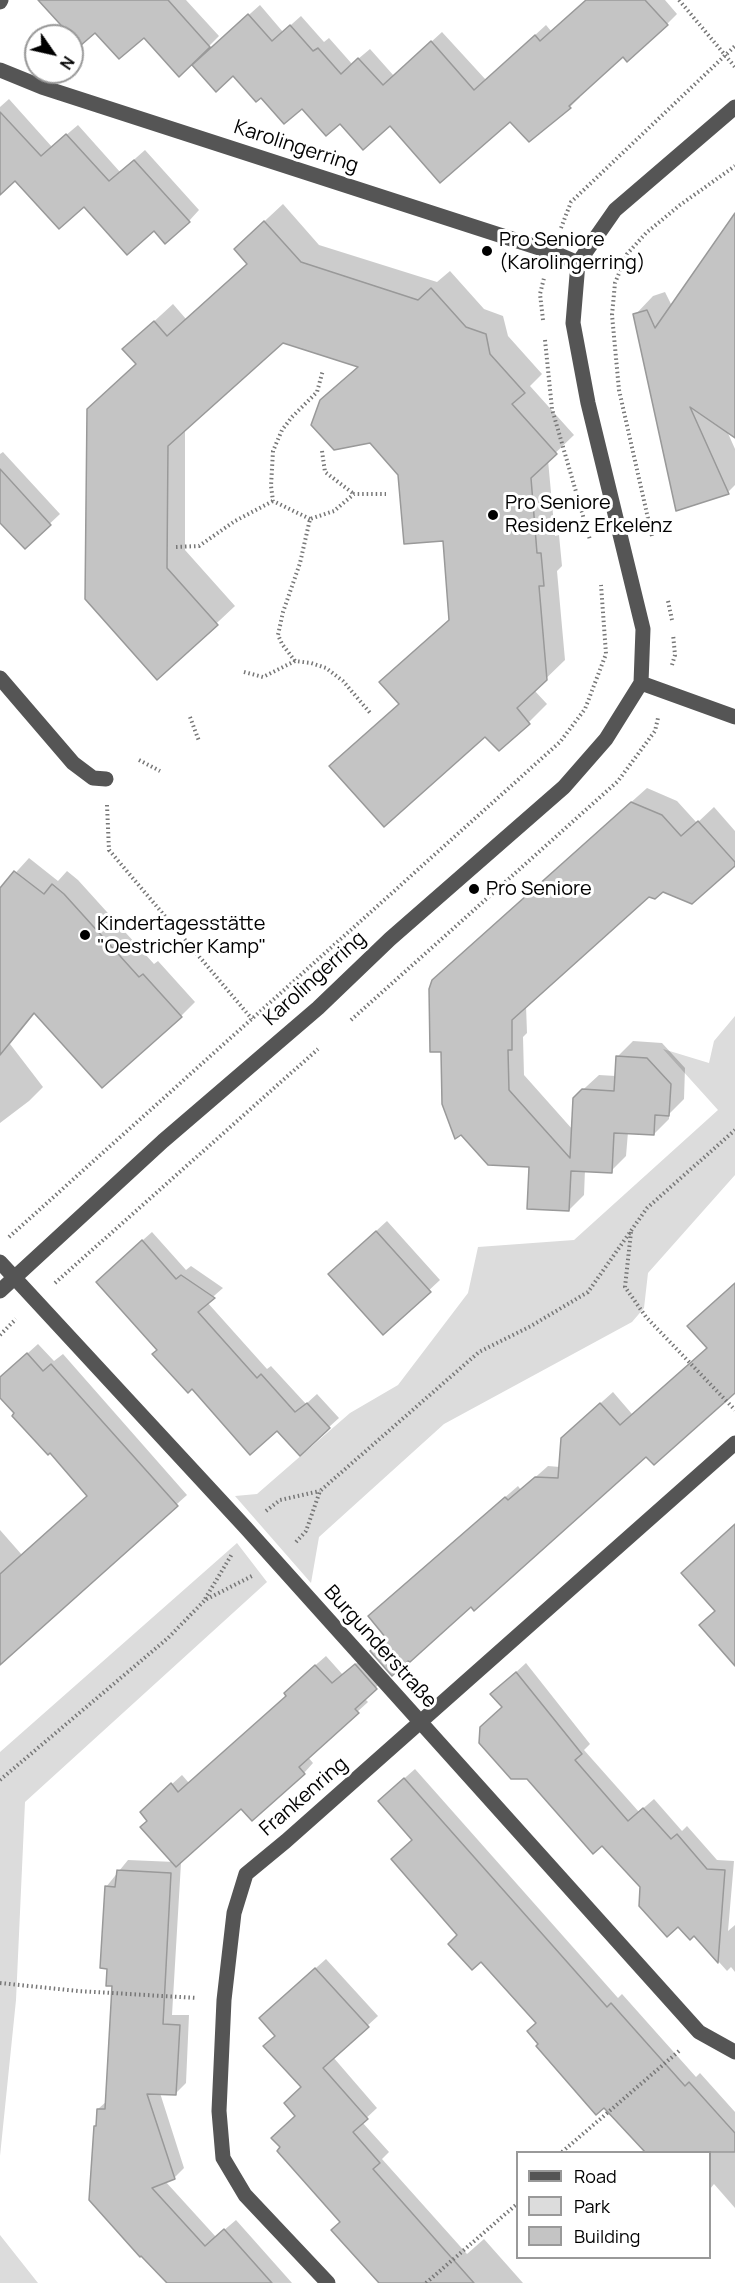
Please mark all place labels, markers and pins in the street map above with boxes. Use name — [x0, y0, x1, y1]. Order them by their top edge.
place label: Pro Seniore (Karolingerring) — [499, 228, 645, 275]
marker: Pro Seniore (Karolingerring) — [480, 244, 494, 258]
place label: Pro Seniore Residenz Erkelenz — [505, 491, 673, 538]
marker: Pro Seniore Residenz Erkelenz — [486, 508, 500, 522]
place label: Pro Seniore — [486, 877, 592, 901]
marker: Pro Seniore — [467, 882, 481, 896]
place label: Kindertagesstätte "Oestricher Kamp" — [97, 912, 266, 959]
marker: Kindertagesstätte "Oestricher Kamp" — [78, 928, 92, 942]

